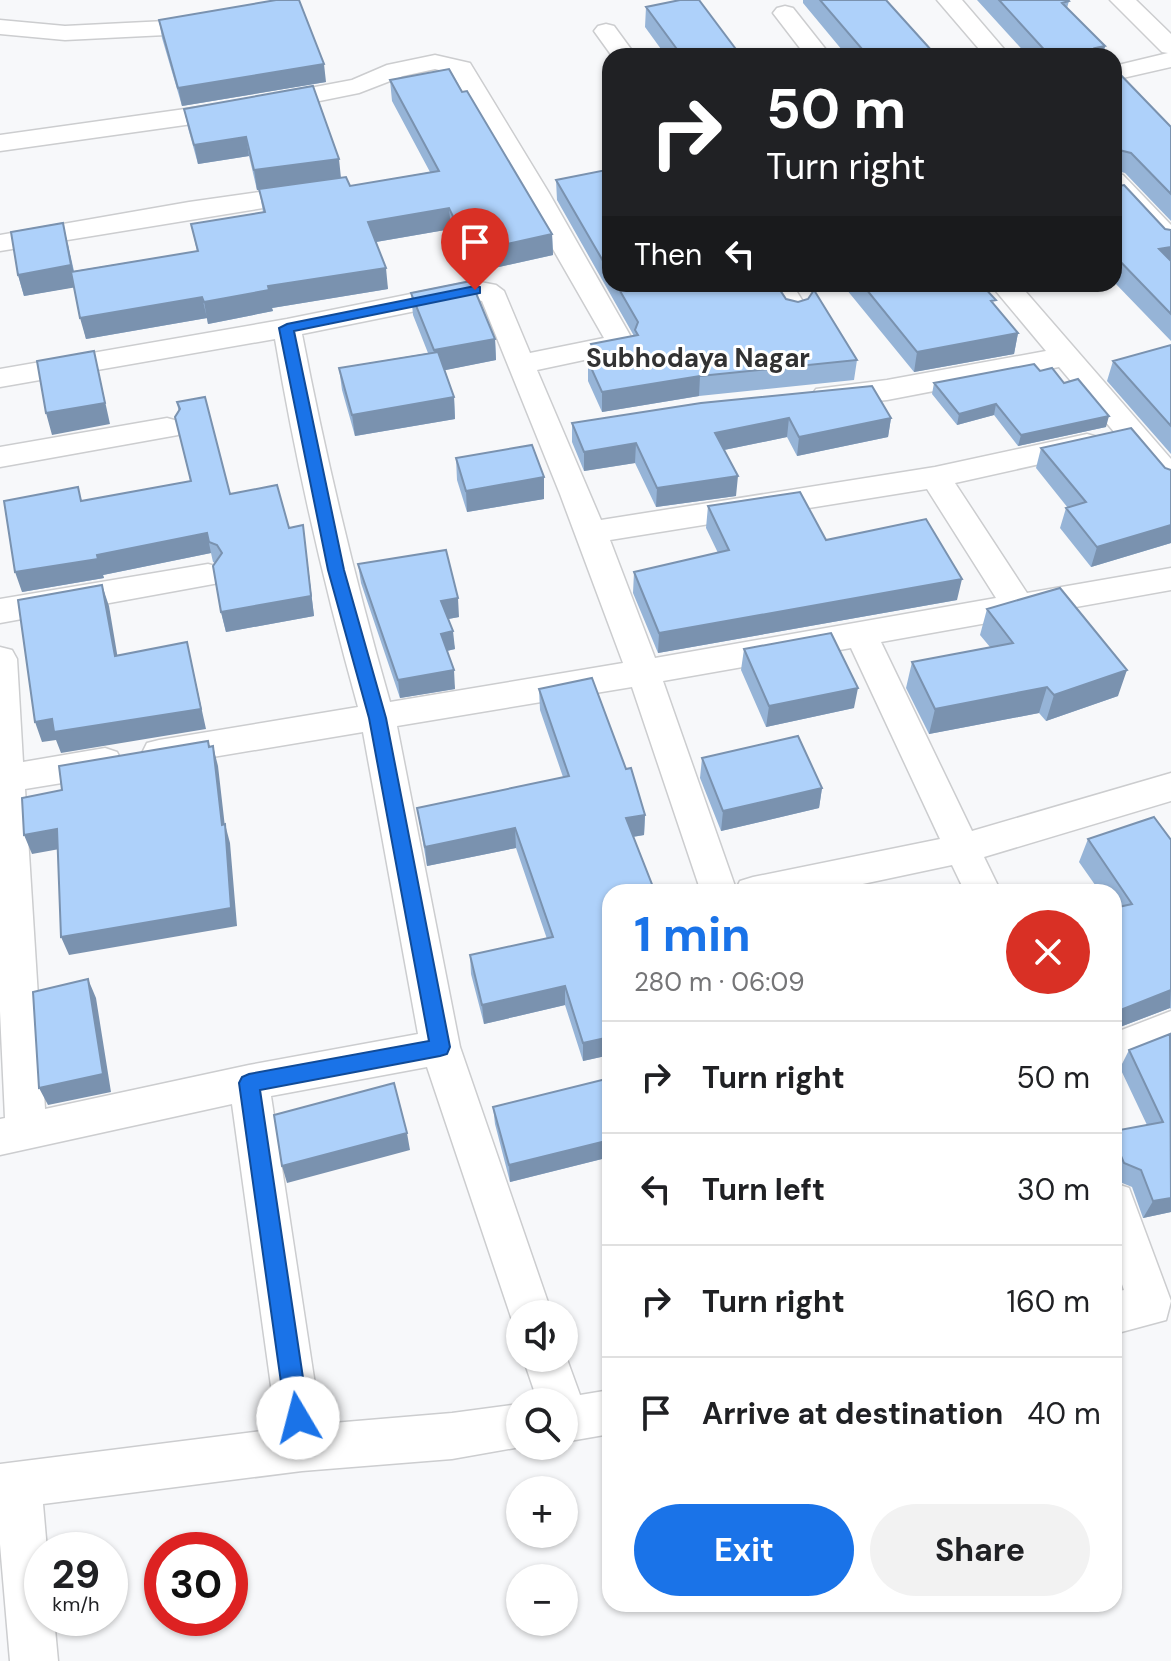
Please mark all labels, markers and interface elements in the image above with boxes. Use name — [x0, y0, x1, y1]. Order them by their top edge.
text: 50 m — [766, 72, 906, 145]
icon: right — [634, 80, 738, 184]
text: Turn right — [766, 143, 925, 190]
pin — [441, 208, 509, 290]
icon: arrive — [453, 220, 497, 264]
icon: left — [718, 232, 762, 276]
text: Then — [634, 235, 702, 274]
district label: Subhodaya Nagar — [586, 341, 810, 375]
text: 1 min — [634, 903, 751, 966]
button: close — [1006, 910, 1090, 994]
text: 280 m · 06:09 — [634, 965, 805, 999]
icon: right — [634, 1055, 678, 1099]
text: Turn right — [702, 1058, 845, 1097]
text: 50 m — [1016, 1058, 1090, 1097]
icon: left — [634, 1167, 678, 1211]
text: Turn left — [702, 1170, 825, 1209]
text: 30 m — [1017, 1170, 1090, 1209]
icon: right — [634, 1279, 678, 1323]
text: Turn right — [702, 1282, 845, 1321]
text: 160 m — [1007, 1282, 1090, 1321]
map controls — [506, 1300, 578, 1636]
button: sound — [506, 1300, 578, 1372]
position arrow — [256, 1376, 340, 1460]
button: search — [506, 1388, 578, 1460]
icon: arrive — [634, 1391, 678, 1435]
text: Arrive at destination — [702, 1394, 1003, 1433]
text: 40 m — [1027, 1394, 1101, 1433]
button: + — [506, 1476, 578, 1548]
button: Exit — [634, 1504, 854, 1596]
button: Share — [870, 1504, 1090, 1596]
speed limit sign: 30 — [144, 1532, 248, 1636]
text: 29 — [52, 1548, 100, 1600]
button: − — [506, 1564, 578, 1636]
text: km/h — [52, 1591, 100, 1617]

